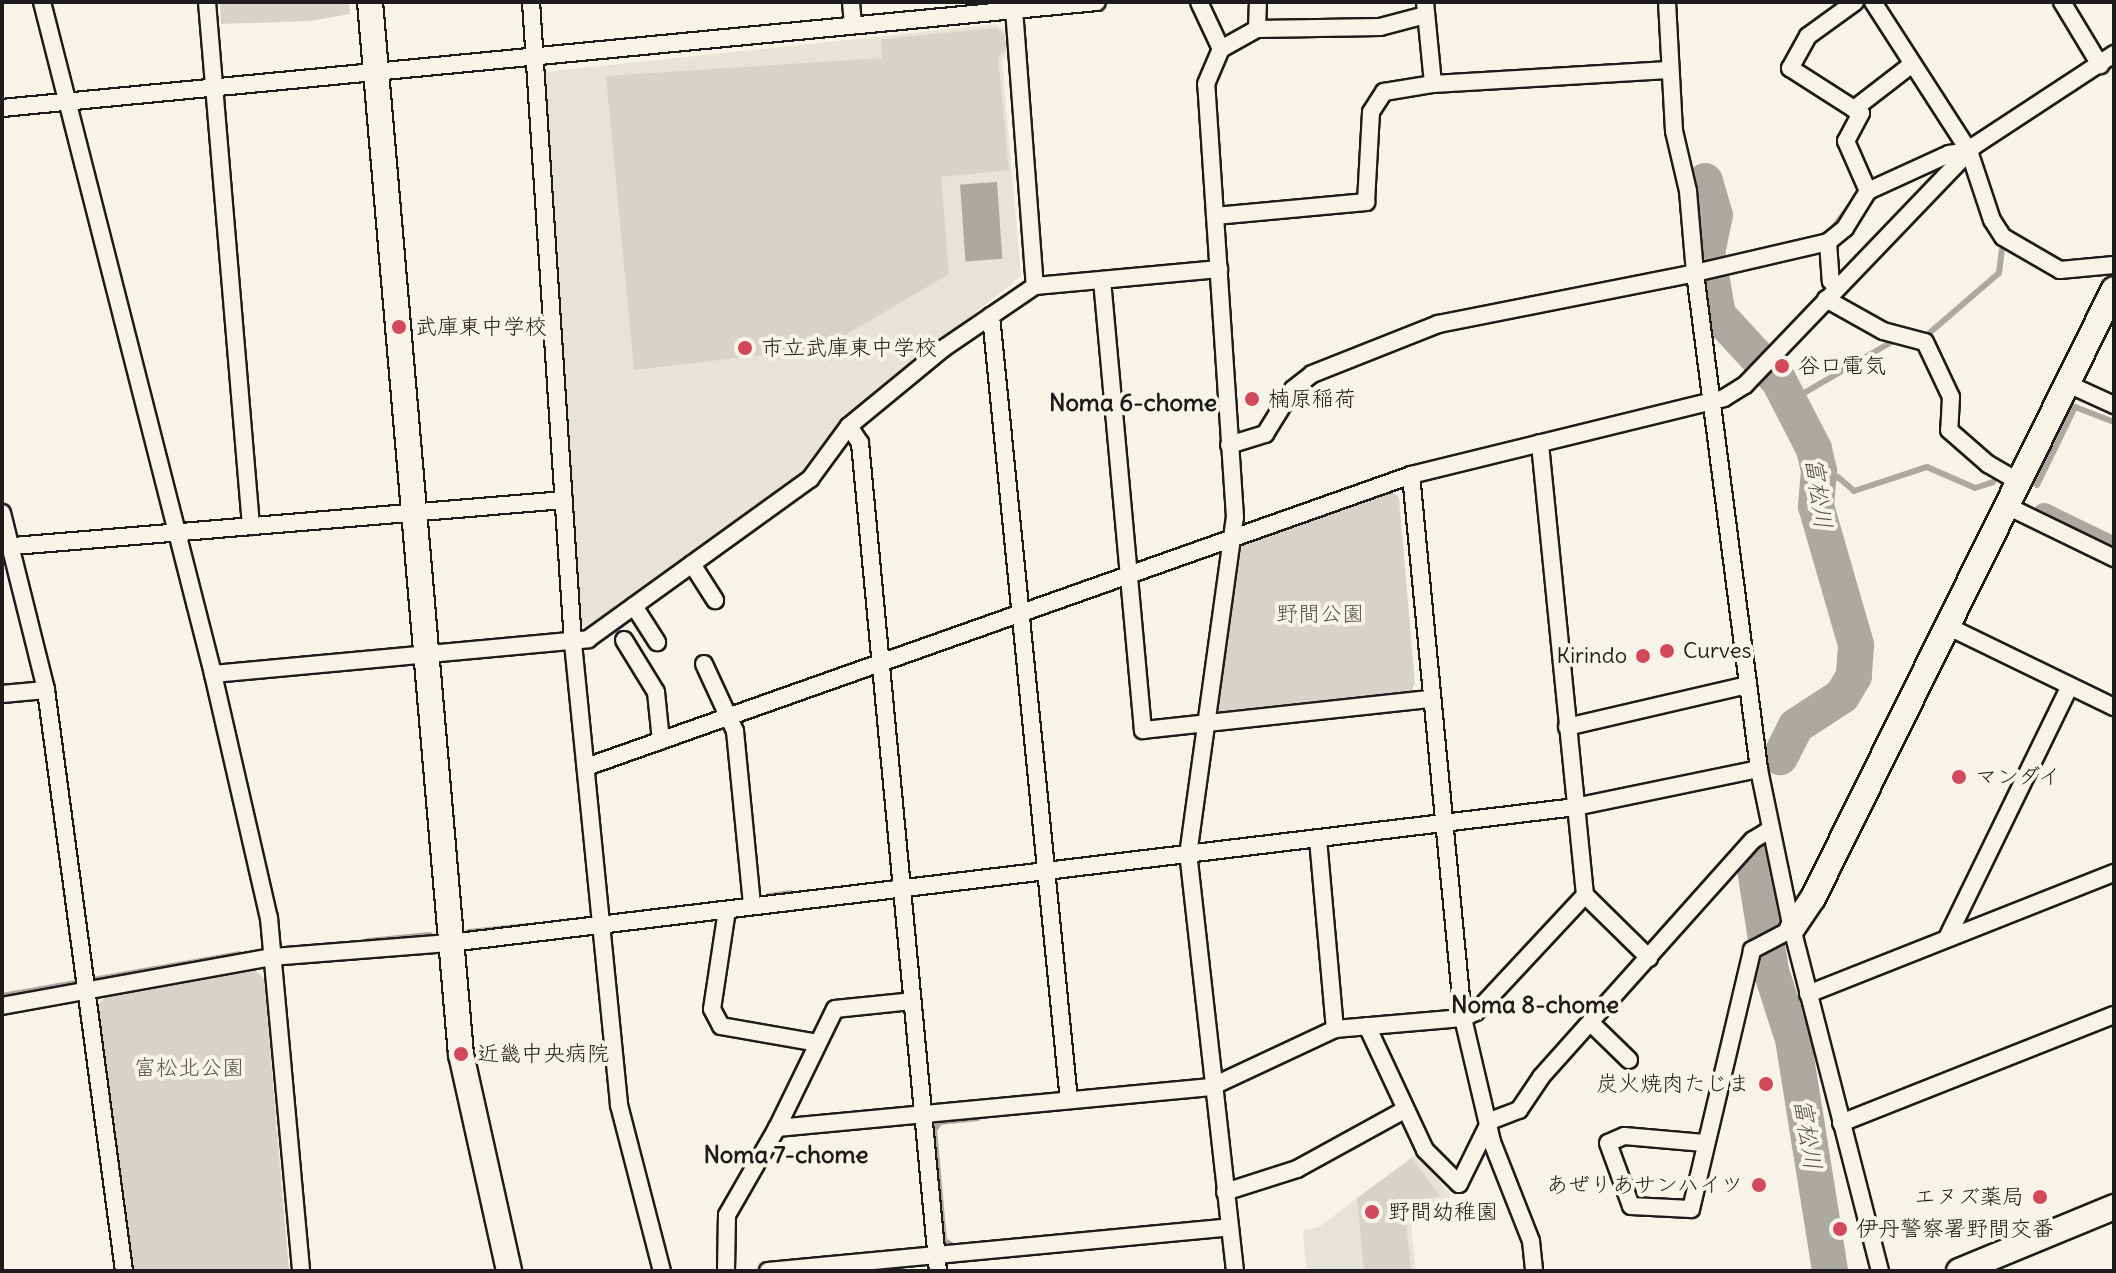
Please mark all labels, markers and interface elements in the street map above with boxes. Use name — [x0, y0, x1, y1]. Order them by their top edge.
place label: 武庫東中学校 — [415, 314, 547, 340]
marker: 武庫東中学校 — [390, 318, 408, 336]
place label: 市立武庫東中学校 — [761, 335, 937, 361]
marker: 市立武庫東中学校 — [736, 339, 754, 357]
place label: 谷口電気 — [1798, 353, 1886, 379]
marker: 谷口電気 — [1773, 357, 1791, 375]
place label: 楠原稲荷 — [1268, 386, 1356, 412]
district label: Noma 6-chome — [1049, 389, 1217, 417]
marker: 楠原稲荷 — [1243, 390, 1261, 408]
water label: 富松川 — [1800, 455, 1838, 531]
park label: 野間公園 — [1276, 601, 1364, 627]
place label: Curves — [1683, 638, 1752, 664]
marker: Curves — [1658, 642, 1676, 660]
place label: Kirindo — [1557, 643, 1627, 669]
marker: Kirindo — [1634, 647, 1652, 665]
place label: マンダイ — [1975, 764, 2063, 790]
marker: マンダイ — [1950, 768, 1968, 786]
district label: Noma 8-chome — [1451, 991, 1619, 1019]
place label: 近畿中央病院 — [477, 1041, 609, 1067]
marker: 近畿中央病院 — [452, 1045, 470, 1063]
park label: 富松北公園 — [134, 1055, 244, 1081]
place label: 炭火焼肉たじま — [1596, 1071, 1750, 1097]
marker: 炭火焼肉たじま — [1757, 1075, 1775, 1093]
water label: 富松川 — [1788, 1096, 1828, 1172]
district label: Noma 7-chome — [704, 1141, 868, 1169]
place label: あぜりあサンハイツ — [1545, 1172, 1743, 1198]
marker: あぜりあサンハイツ — [1750, 1176, 1768, 1194]
place label: エヌズ薬局 — [1914, 1184, 2024, 1210]
marker: エヌズ薬局 — [2031, 1188, 2049, 1206]
place label: 野間幼稚園 — [1388, 1199, 1498, 1225]
marker: 野間幼稚園 — [1363, 1203, 1381, 1221]
place label: 伊丹警察署野間交番 — [1856, 1216, 2054, 1242]
marker: 伊丹警察署野間交番 — [1831, 1220, 1849, 1238]

